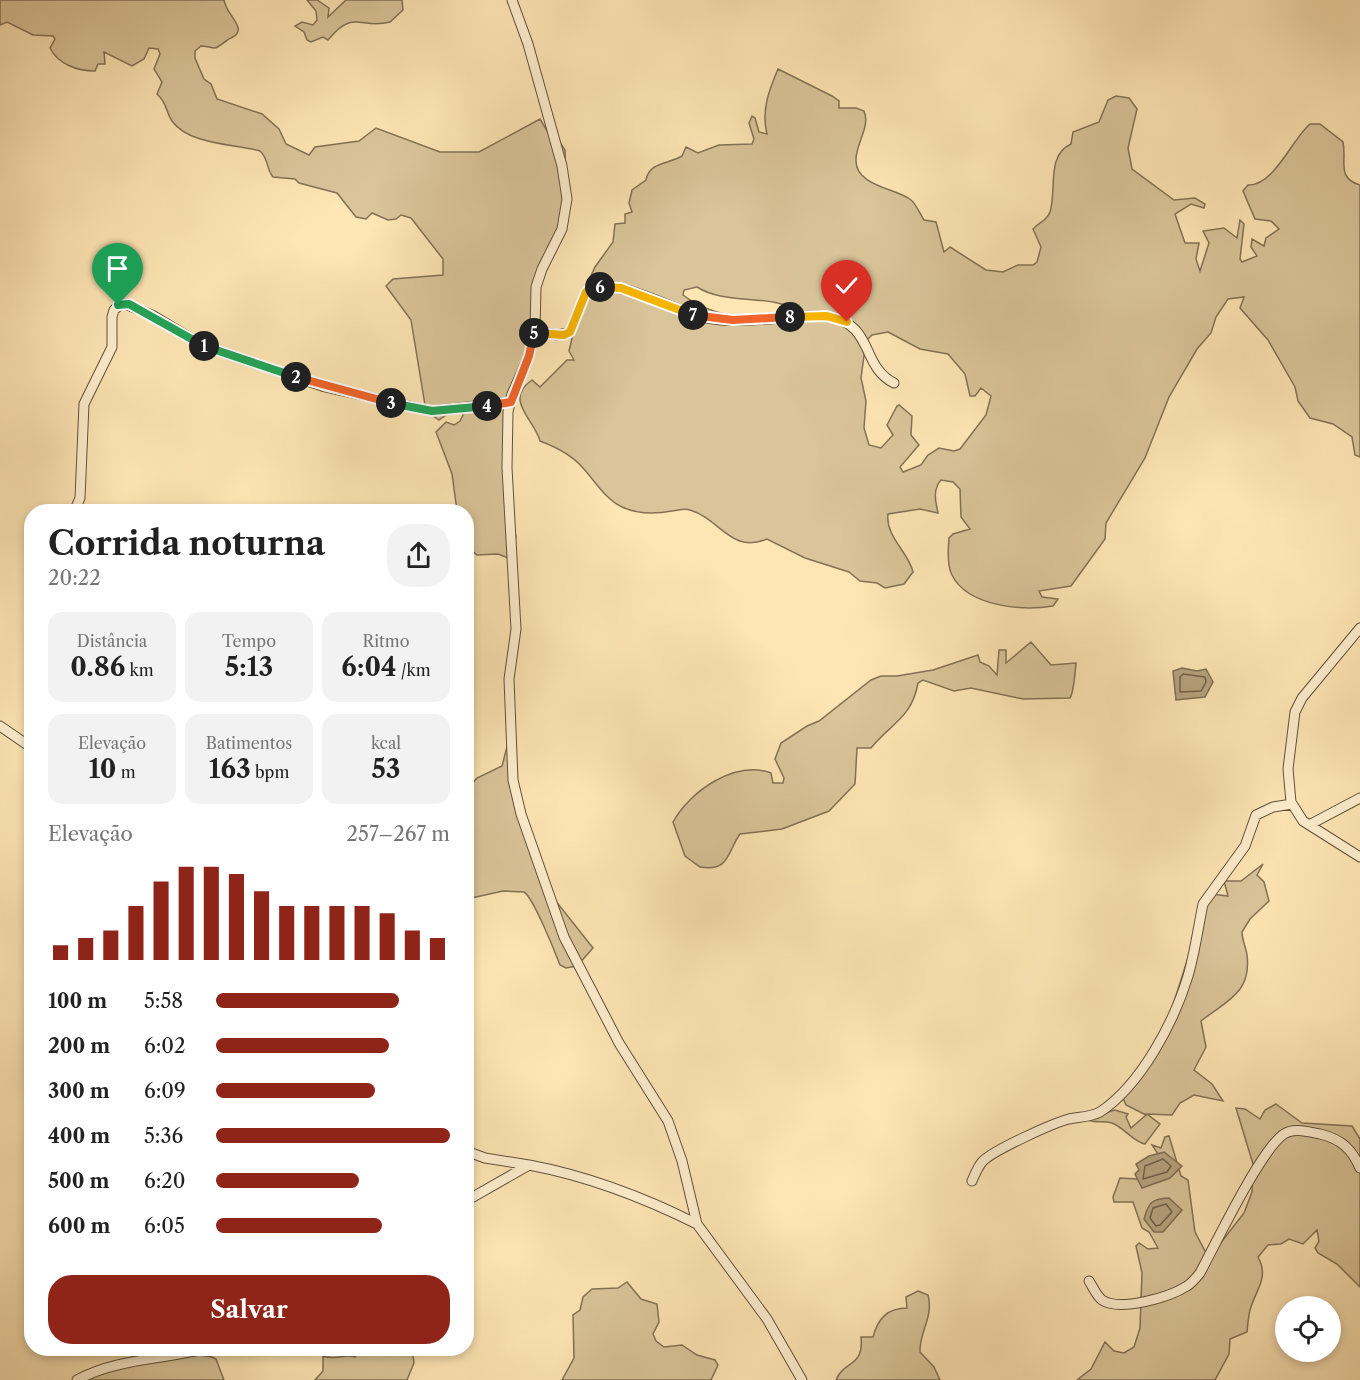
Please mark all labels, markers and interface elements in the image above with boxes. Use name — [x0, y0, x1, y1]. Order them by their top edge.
pin — [92, 243, 143, 305]
icon: arrive — [101, 252, 134, 285]
pin — [821, 260, 872, 322]
icon: check — [830, 269, 863, 302]
pin: 6 — [585, 272, 615, 302]
text: 6 — [595, 277, 605, 297]
pin: 7 — [678, 300, 708, 330]
pin: 8 — [775, 302, 805, 332]
text: 7 — [689, 305, 697, 325]
text: 8 — [785, 307, 795, 327]
pin: 5 — [519, 318, 549, 348]
text: 5 — [530, 323, 538, 343]
pin: 1 — [189, 331, 219, 361]
text: 1 — [200, 336, 208, 356]
pin: 2 — [281, 362, 311, 392]
text: 2 — [291, 367, 301, 387]
pin: 3 — [376, 388, 406, 418]
pin: 4 — [472, 391, 502, 421]
text: 3 — [386, 393, 396, 413]
text: 4 — [482, 396, 492, 416]
text: Corrida noturna — [48, 523, 325, 564]
button: share — [387, 524, 450, 587]
text: 20:22 — [48, 566, 101, 590]
text: Distância — [77, 631, 147, 651]
text: Tempo — [222, 631, 276, 651]
text: Ritmo — [363, 631, 409, 651]
text: 0.86 — [70, 651, 125, 683]
text: 5:13 — [225, 651, 273, 683]
text: 6:04 — [341, 651, 397, 683]
text: km — [125, 660, 154, 680]
text: /km — [397, 660, 431, 680]
text: Elevação — [78, 733, 146, 753]
text: Batimentos — [206, 733, 292, 753]
text: kcal — [371, 733, 401, 753]
text: 10 — [88, 753, 116, 785]
text: 163 — [209, 753, 251, 785]
text: 53 — [371, 753, 401, 785]
text: m — [116, 762, 136, 782]
text: bpm — [251, 762, 289, 782]
text: Elevação — [48, 822, 133, 846]
text: 257–267 m — [347, 822, 450, 846]
text: 100 m — [48, 989, 107, 1013]
text: 5:58 — [144, 989, 183, 1013]
text: 200 m — [48, 1034, 110, 1058]
text: 6:02 — [144, 1034, 186, 1058]
text: 300 m — [48, 1079, 110, 1103]
text: 6:09 — [144, 1079, 186, 1103]
text: 400 m — [48, 1124, 110, 1148]
text: 5:36 — [144, 1124, 183, 1148]
text: 500 m — [48, 1169, 109, 1193]
text: 6:20 — [144, 1169, 186, 1193]
text: 600 m — [48, 1214, 110, 1238]
text: 6:05 — [144, 1214, 185, 1238]
button: Salvar — [48, 1275, 450, 1344]
map controls — [1275, 1296, 1341, 1362]
button: locate — [1275, 1296, 1341, 1362]

